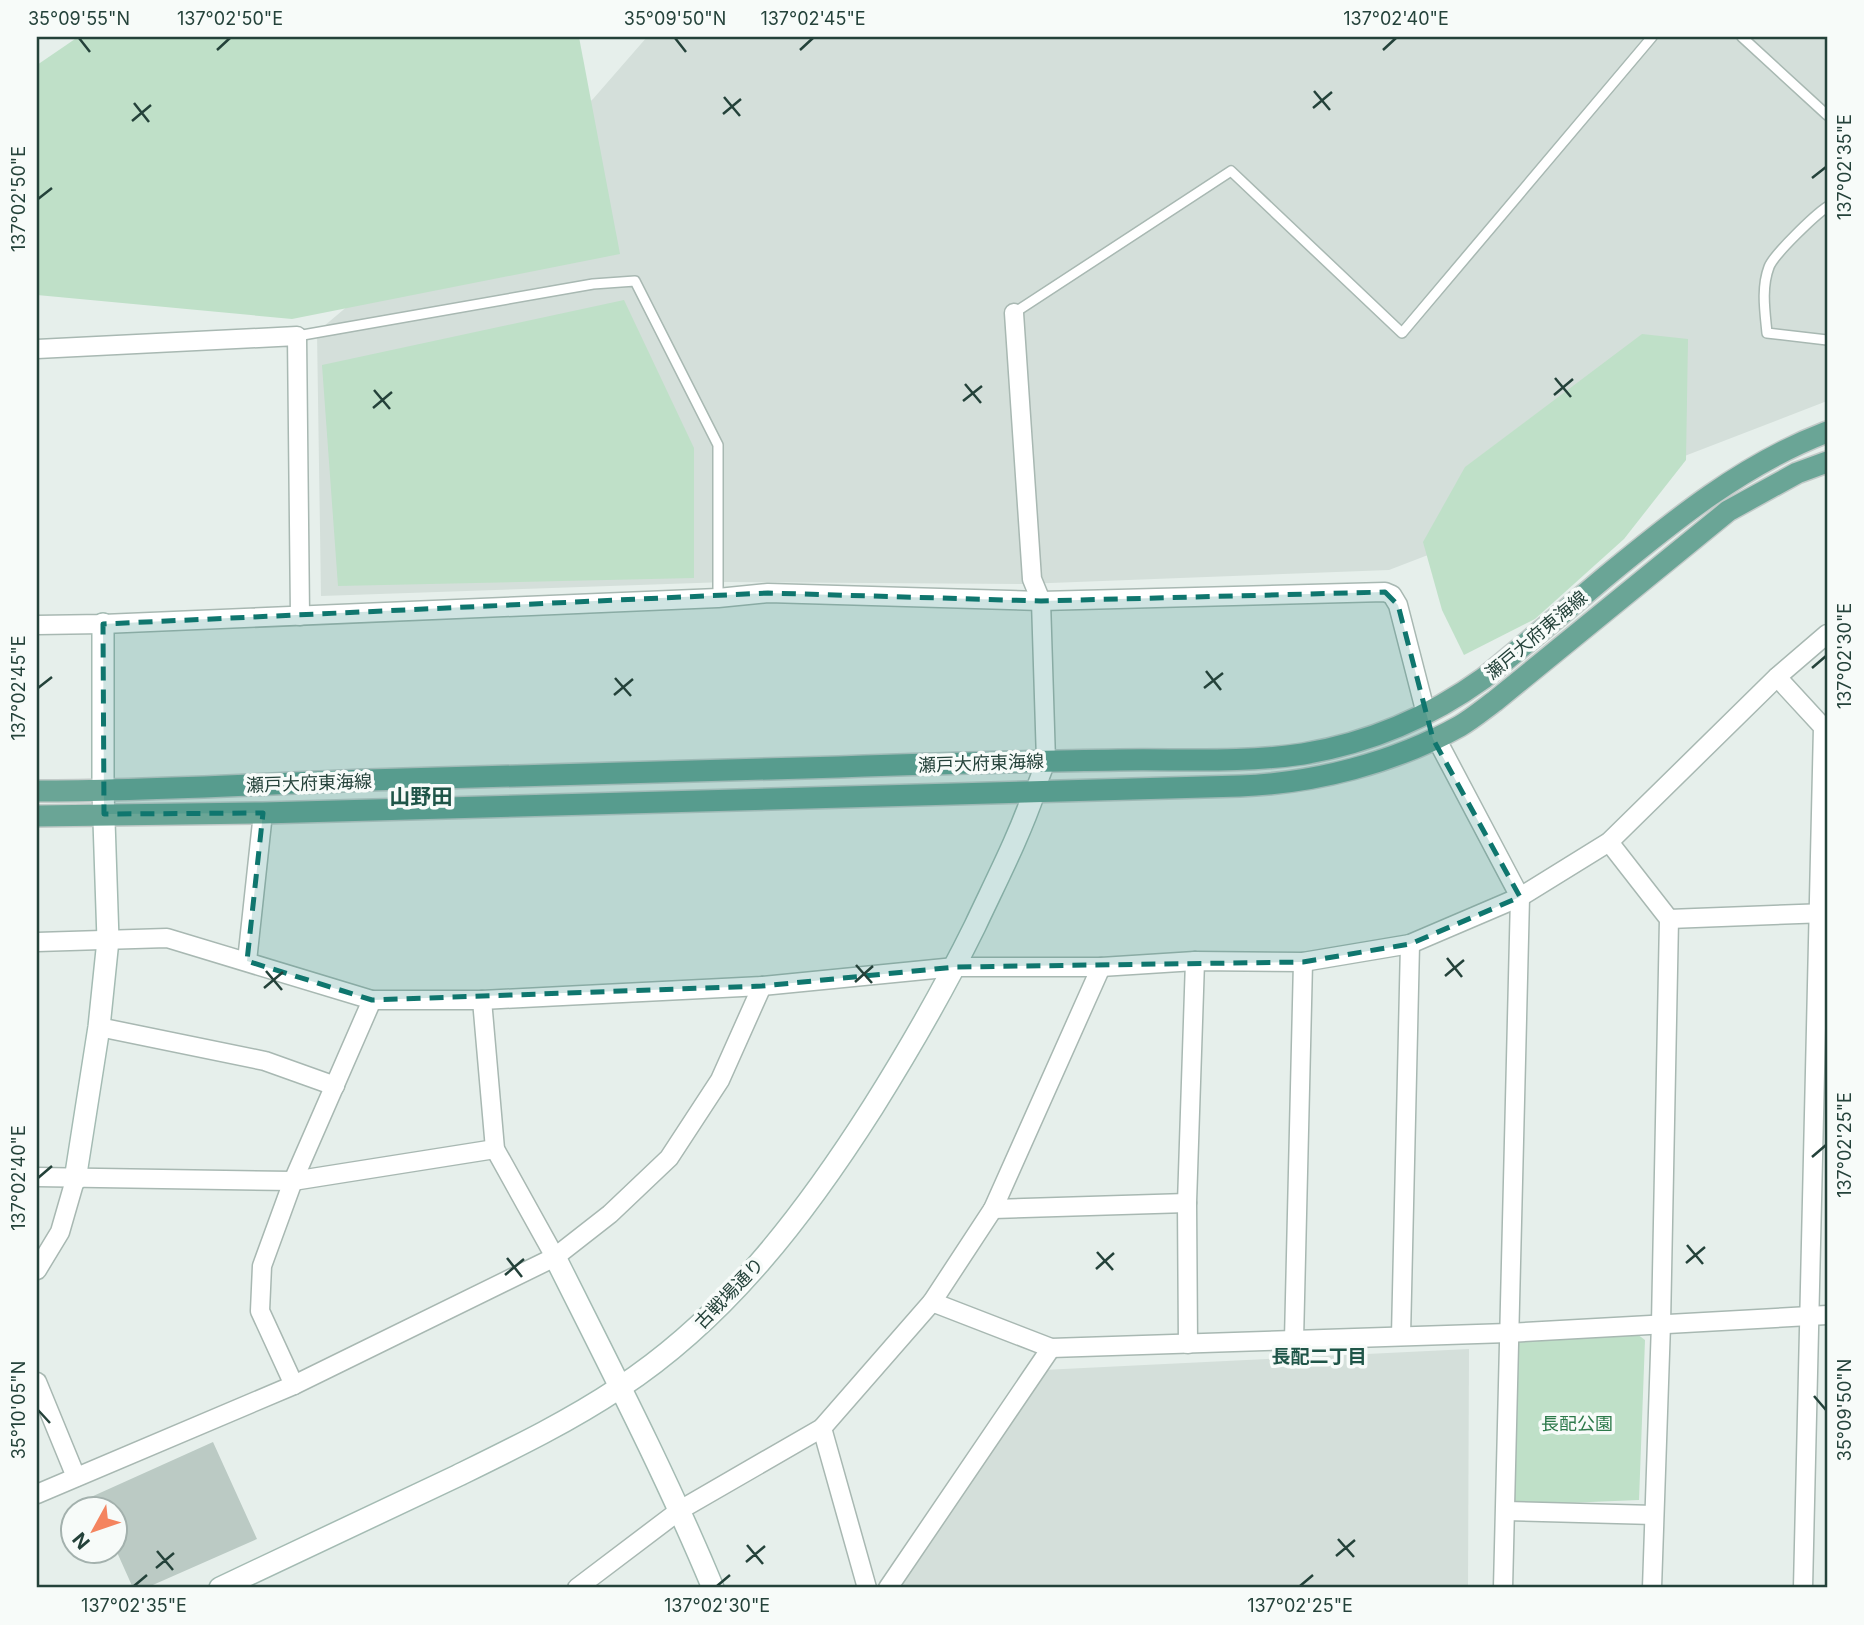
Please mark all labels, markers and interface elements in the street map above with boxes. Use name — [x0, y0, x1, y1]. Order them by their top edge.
text: 35°09'55"N — [28, 8, 130, 29]
text: 137°02'50"E — [177, 8, 283, 29]
text: 35°09'50"N — [624, 8, 726, 29]
text: 137°02'45"E — [760, 8, 866, 29]
text: 137°02'40"E — [1343, 8, 1449, 29]
text: 137°02'35"E — [1834, 114, 1855, 220]
text: 137°02'50"E — [8, 146, 29, 252]
street label: 瀬戸大府東海線 — [1481, 586, 1591, 684]
text: 137°02'30"E — [1834, 603, 1855, 709]
text: 137°02'45"E — [8, 635, 29, 741]
street label: 瀬戸大府東海線 — [918, 750, 1044, 776]
street label: 瀬戸大府東海線 — [246, 770, 372, 796]
district label: 山野田 — [390, 784, 453, 809]
text: 137°02'25"E — [1834, 1092, 1855, 1198]
text: 137°02'40"E — [8, 1125, 29, 1231]
street label: 古戦場通り — [690, 1253, 768, 1333]
district label: 長配二丁目 — [1271, 1345, 1367, 1368]
text: 35°09'50"N — [1834, 1359, 1855, 1461]
text: 35°10'05"N — [8, 1361, 29, 1459]
park label: 長配公園 — [1541, 1413, 1613, 1434]
north arrow — [60, 1496, 130, 1566]
text: N — [68, 1528, 95, 1554]
text: 137°02'35"E — [81, 1595, 187, 1616]
text: 137°02'30"E — [664, 1595, 770, 1616]
text: 137°02'25"E — [1247, 1595, 1353, 1616]

